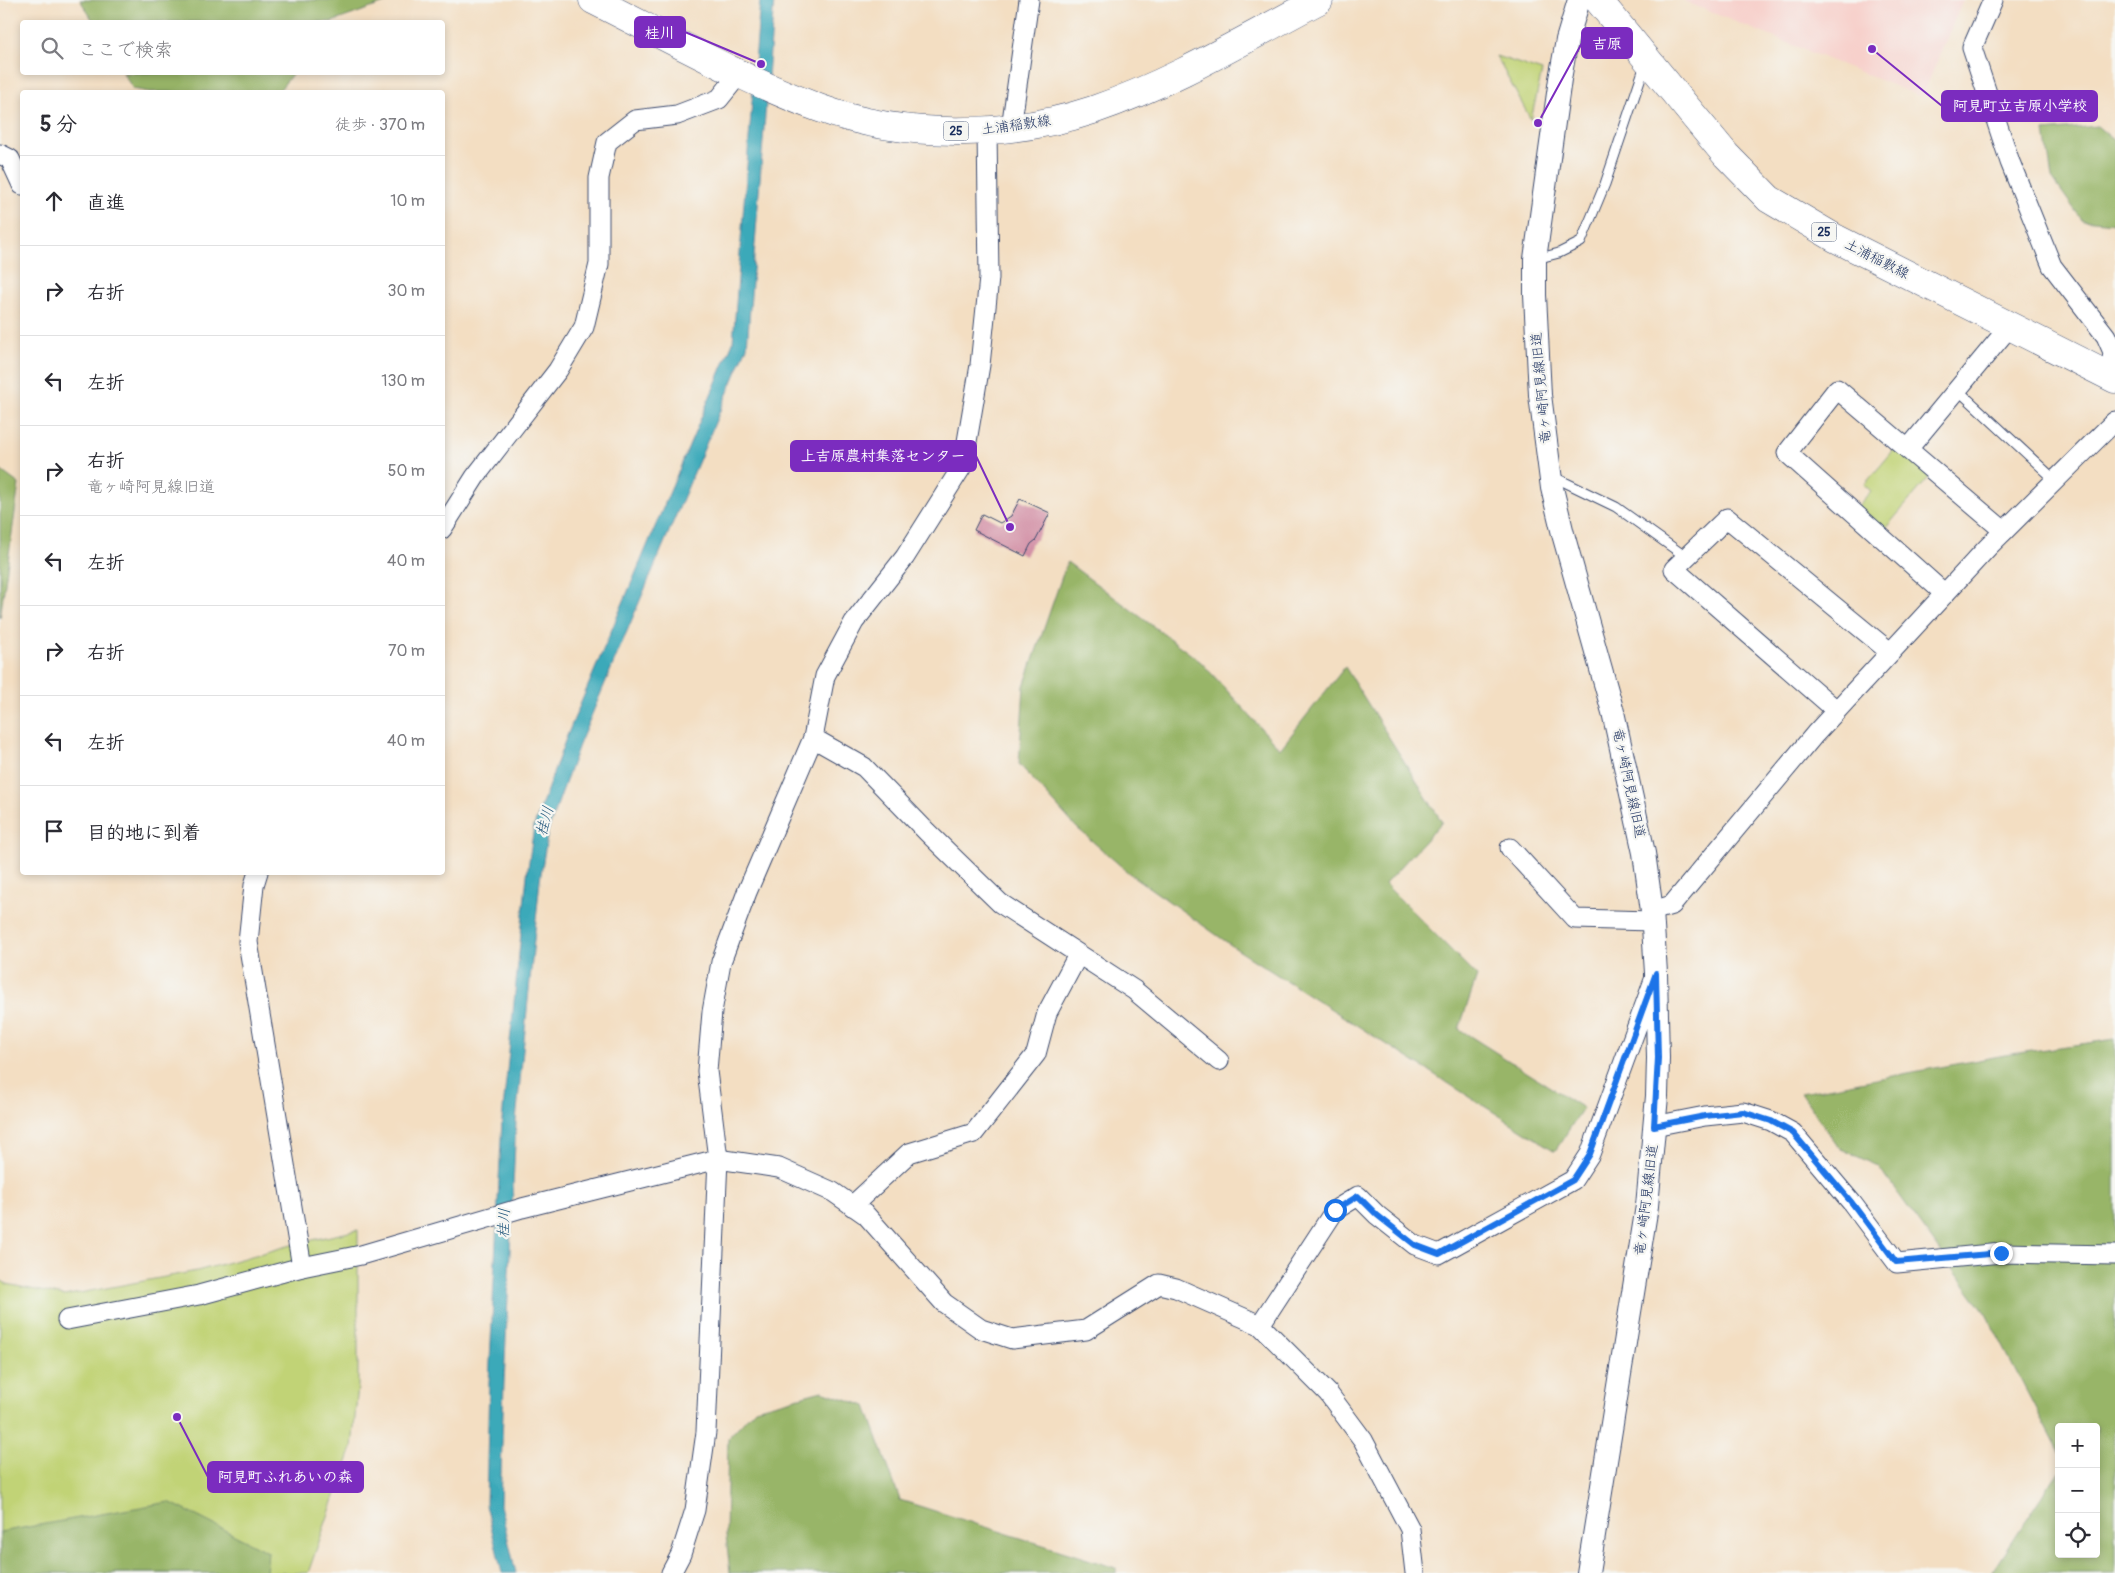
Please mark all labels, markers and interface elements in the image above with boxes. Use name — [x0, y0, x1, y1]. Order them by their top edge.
callout: 桂川 — [635, 17, 685, 47]
search box — [20, 20, 445, 75]
text: 桂川 — [645, 24, 675, 43]
callout: 吉原 — [1582, 28, 1632, 58]
icon: search — [38, 34, 66, 62]
text: 吉原 — [1592, 35, 1622, 54]
text: ここで検索 — [78, 38, 173, 62]
callout: 阿見町立吉原小学校 — [1942, 91, 2097, 121]
text: 阿見町立吉原小学校 — [1952, 97, 2088, 116]
text: 5 分 — [40, 111, 77, 138]
street label: 土浦稲敷線 — [980, 112, 1052, 138]
text: 徒歩 · 370 m — [335, 115, 425, 135]
road number: 25 — [944, 122, 968, 140]
icon: ahead — [40, 187, 68, 215]
text: 直進 — [87, 191, 125, 215]
text: 10 m — [390, 191, 425, 211]
road number: 25 — [1812, 222, 1836, 242]
street label: 土浦稲敷線 — [1842, 236, 1912, 282]
icon: right — [40, 277, 68, 305]
text: 右折 — [87, 281, 125, 305]
text: 30 m — [387, 281, 425, 301]
street label: 竜ヶ崎阿見線旧道 — [1528, 331, 1554, 445]
icon: left — [40, 367, 68, 395]
text: 左折 — [87, 371, 125, 395]
text: 130 m — [381, 371, 425, 391]
callout: 上吉原農村集落センター — [791, 441, 976, 471]
text: 上吉原農村集落センター — [800, 447, 966, 466]
text: 右折 — [87, 449, 125, 473]
icon: right — [40, 457, 68, 485]
text: 50 m — [388, 461, 425, 481]
text: 竜ヶ崎阿見線旧道 — [87, 477, 215, 497]
icon: left — [40, 547, 68, 575]
text: 左折 — [87, 551, 125, 575]
text: 40 m — [387, 551, 425, 571]
icon: right — [40, 637, 68, 665]
text: 右折 — [87, 641, 125, 665]
text: 70 m — [388, 641, 425, 661]
street label: 竜ヶ崎阿見線旧道 — [1609, 726, 1649, 840]
icon: left — [40, 727, 68, 755]
text: 左折 — [87, 731, 125, 755]
text: 40 m — [387, 731, 425, 751]
water label: 桂川 — [532, 804, 558, 838]
icon: arrive — [40, 817, 68, 845]
text: 目的地に到着 — [87, 821, 201, 845]
street label: 竜ヶ崎阿見線旧道 — [1631, 1143, 1661, 1257]
route start — [1324, 1199, 1347, 1222]
water label: 桂川 — [494, 1208, 514, 1238]
route end — [1990, 1242, 2013, 1265]
map controls — [2055, 1423, 2100, 1558]
button: + — [2055, 1423, 2100, 1468]
callout: 阿見町ふれあいの森 — [208, 1462, 363, 1492]
text: 阿見町ふれあいの森 — [217, 1468, 353, 1487]
button: − — [2055, 1468, 2100, 1513]
button: locate — [2055, 1513, 2100, 1558]

